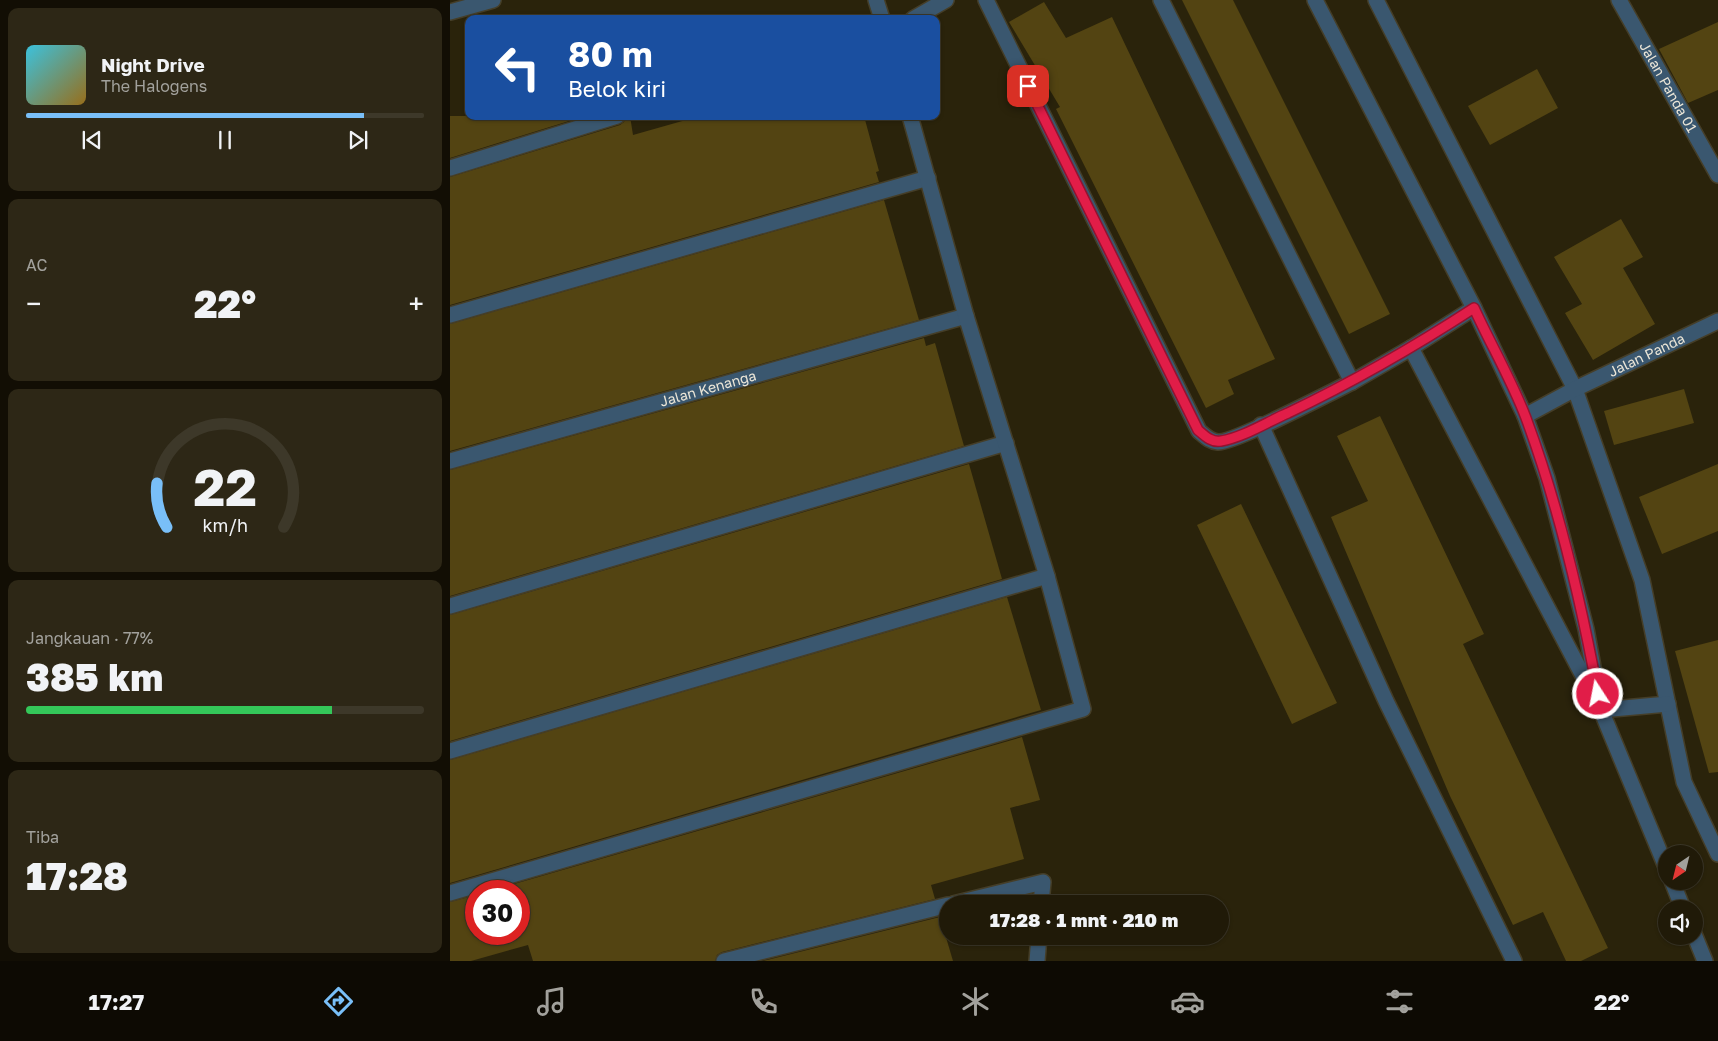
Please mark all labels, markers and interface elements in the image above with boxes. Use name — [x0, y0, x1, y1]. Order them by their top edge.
text: 80 m — [568, 33, 653, 75]
icon: left — [485, 35, 550, 100]
street label: Jalan Panda 01 — [1636, 39, 1701, 135]
text: Night Drive — [101, 53, 205, 76]
pin — [1007, 65, 1049, 107]
icon: arrive — [1014, 72, 1042, 100]
text: Belok kiri — [568, 75, 666, 102]
text: The Halogens — [101, 76, 207, 96]
icon: previous — [78, 126, 106, 154]
icon: pause — [211, 126, 239, 154]
icon: next — [344, 126, 372, 154]
text: AC — [26, 255, 47, 275]
text: 22° — [194, 281, 256, 326]
text: − — [26, 287, 41, 320]
text: + — [409, 287, 424, 320]
street label: Jalan Panda — [1605, 329, 1687, 380]
street label: Jalan Kenanga — [658, 366, 758, 410]
text: 22 — [193, 455, 257, 517]
text: km/h — [202, 514, 248, 536]
text: Jangkauan · 77% — [26, 628, 153, 648]
text: 385 km — [26, 654, 163, 699]
position arrow — [1571, 667, 1623, 719]
text: Tiba — [26, 827, 59, 847]
north arrow — [1658, 845, 1702, 890]
map controls — [1658, 845, 1703, 945]
text: 17:28 — [26, 853, 128, 898]
speed limit sign: 30 — [465, 880, 530, 945]
button: sound — [1658, 900, 1703, 945]
text: 17:28 · 1 mnt · 210 m — [990, 908, 1178, 931]
icon: directions — [321, 984, 356, 1019]
icon: music — [534, 984, 569, 1019]
icon: phone — [746, 984, 781, 1019]
icon: climate — [958, 984, 993, 1019]
icon: car — [1170, 984, 1205, 1019]
icon: filters — [1382, 984, 1417, 1019]
text: 17:27 — [89, 988, 144, 1015]
text: 22° — [1594, 988, 1629, 1015]

